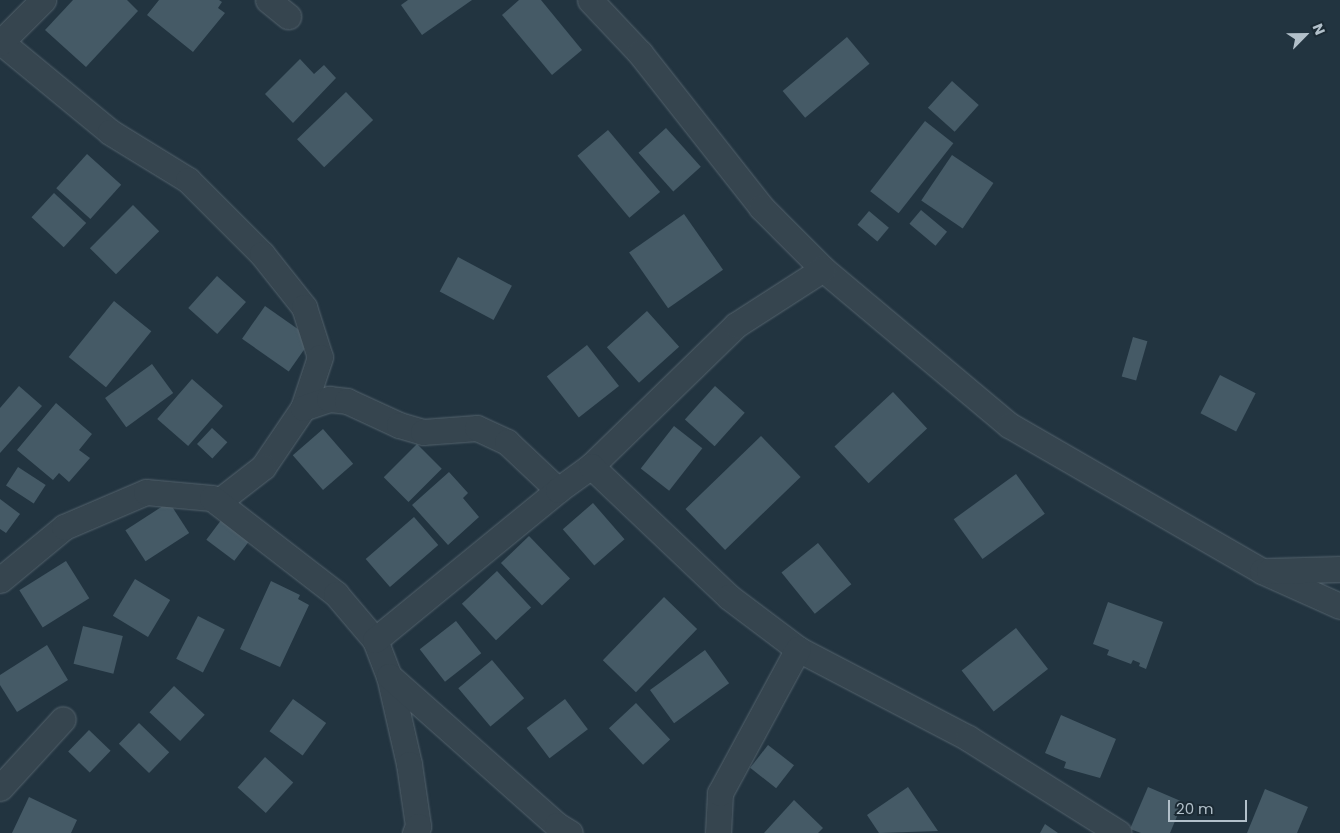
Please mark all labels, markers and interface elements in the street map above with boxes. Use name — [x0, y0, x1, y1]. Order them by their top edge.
north arrow — [1280, 10, 1330, 60]
text: N — [1308, 20, 1330, 38]
scale bar — [1170, 790, 1249, 822]
text: 20 m — [1176, 798, 1214, 819]

